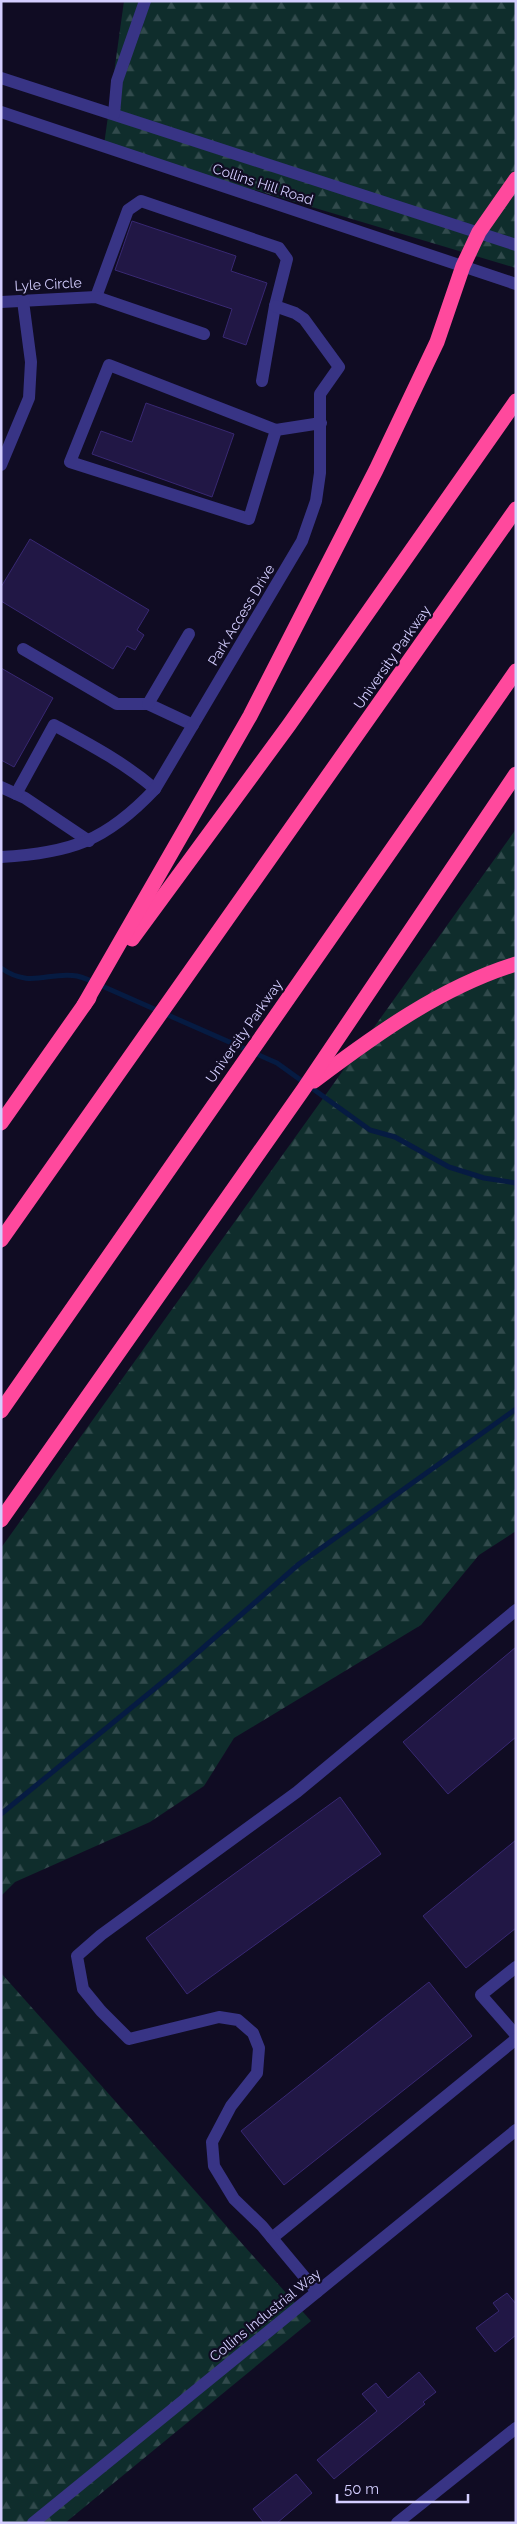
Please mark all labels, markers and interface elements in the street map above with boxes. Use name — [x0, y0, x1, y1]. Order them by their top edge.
street label: Collins Hill Road — [211, 160, 315, 208]
street label: Lyle Circle — [14, 274, 82, 294]
street label: Park Access Drive — [205, 562, 277, 668]
street label: University Parkway — [350, 602, 434, 712]
street label: University Parkway — [202, 976, 286, 1086]
street label: Collins Industrial Way — [206, 2265, 324, 2365]
scale bar — [337, 2472, 468, 2504]
text: 50 m — [344, 2480, 379, 2498]

